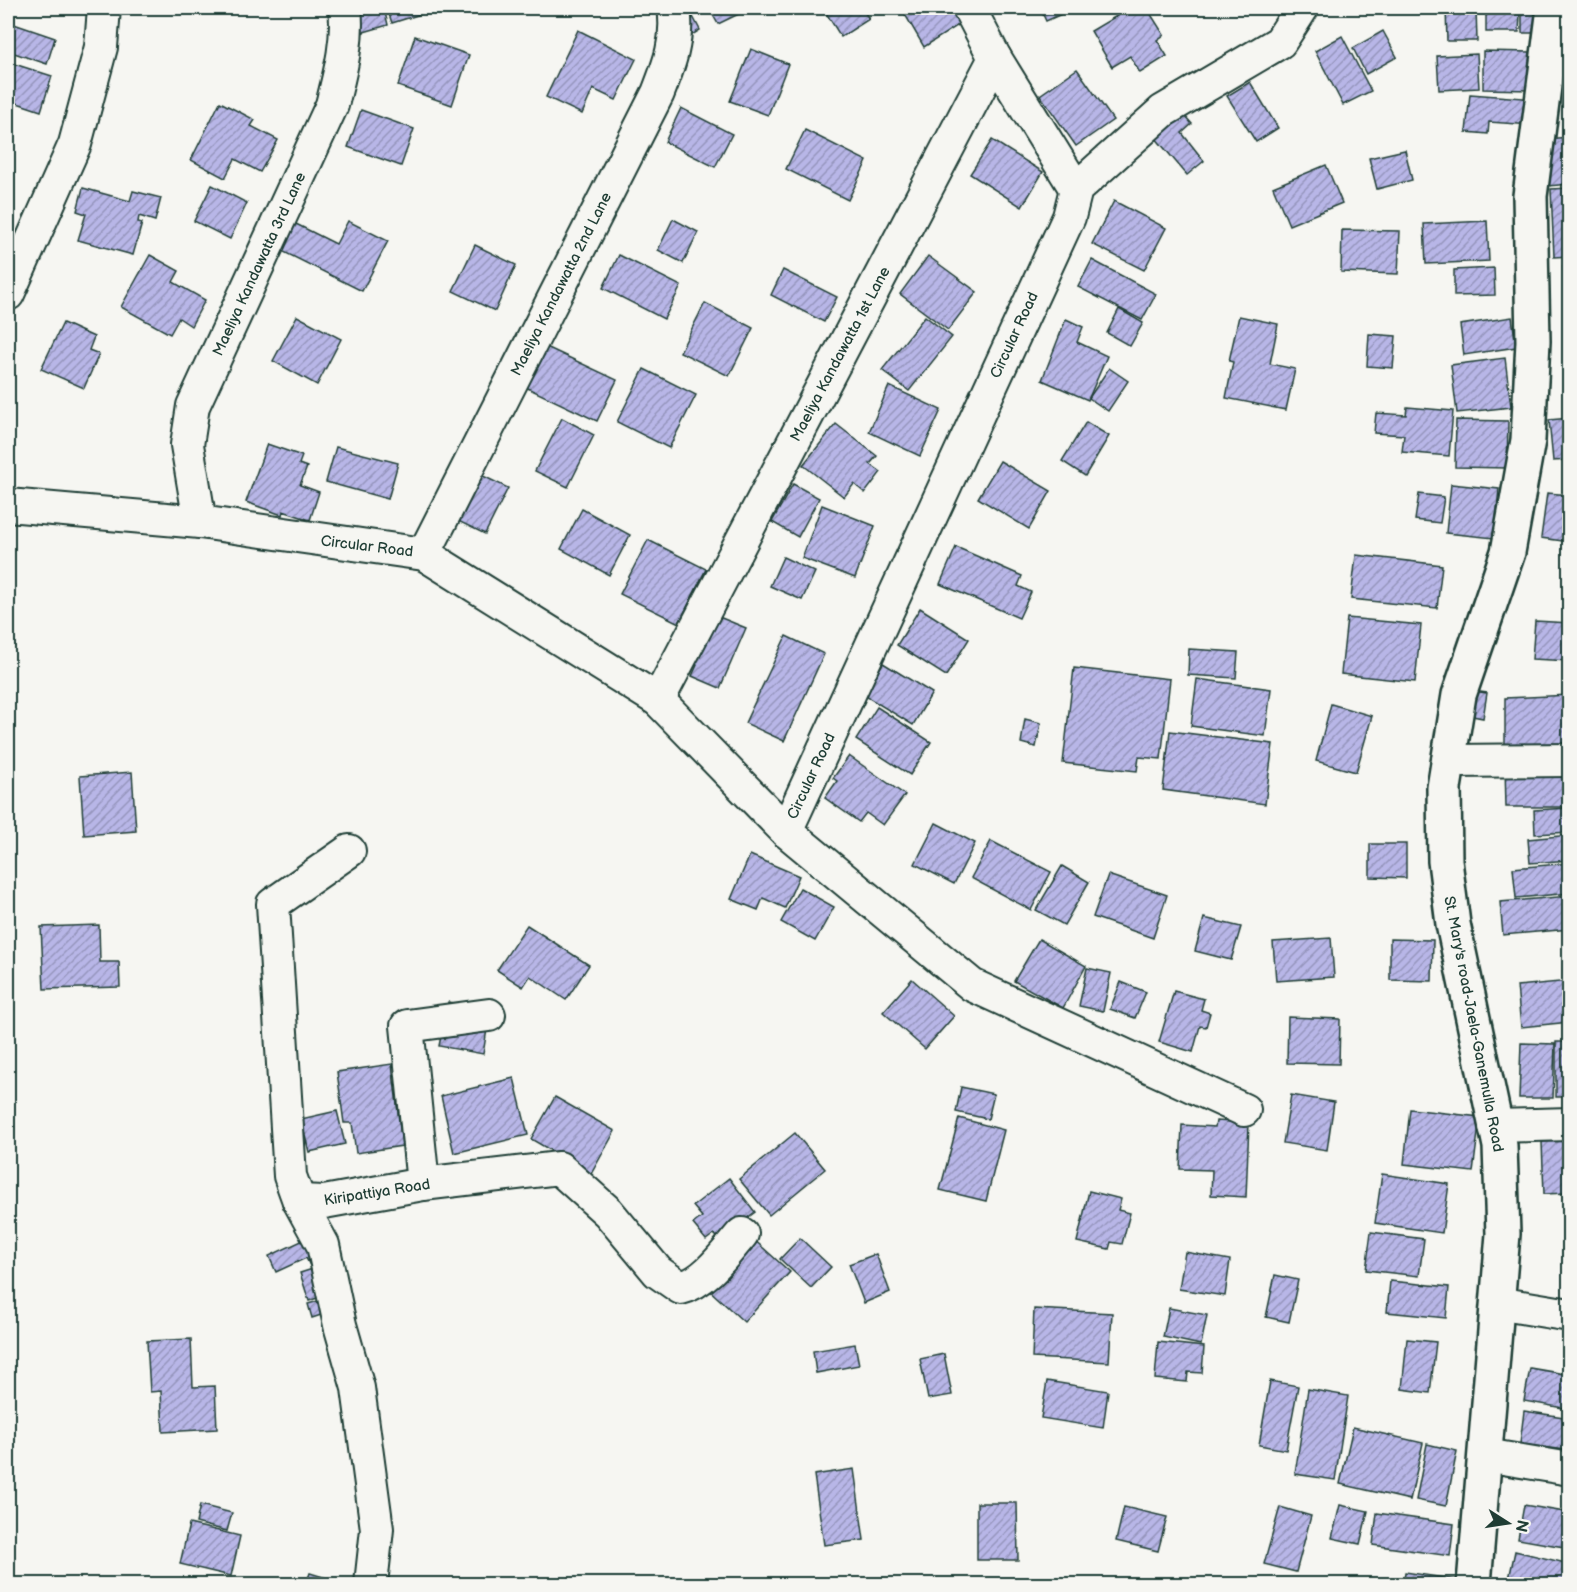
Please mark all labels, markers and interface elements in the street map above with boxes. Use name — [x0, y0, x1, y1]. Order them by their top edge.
street label: Maeliya Kandawatta 3rd Lane — [208, 169, 310, 359]
street label: Maeliya Kandawatta 2nd Lane — [507, 189, 616, 379]
street label: Maeliya Kandawatta 1st Lane — [786, 263, 895, 445]
street label: Circular Road — [986, 289, 1043, 381]
street label: Circular Road — [320, 531, 414, 562]
street label: Circular Road — [783, 730, 840, 822]
street label: St. Mary's road-Jaela-Ganemulla Road — [1439, 894, 1508, 1154]
street label: Kiripattiya Road — [323, 1175, 432, 1210]
north arrow — [1478, 1493, 1538, 1553]
text: N — [1511, 1518, 1532, 1534]

